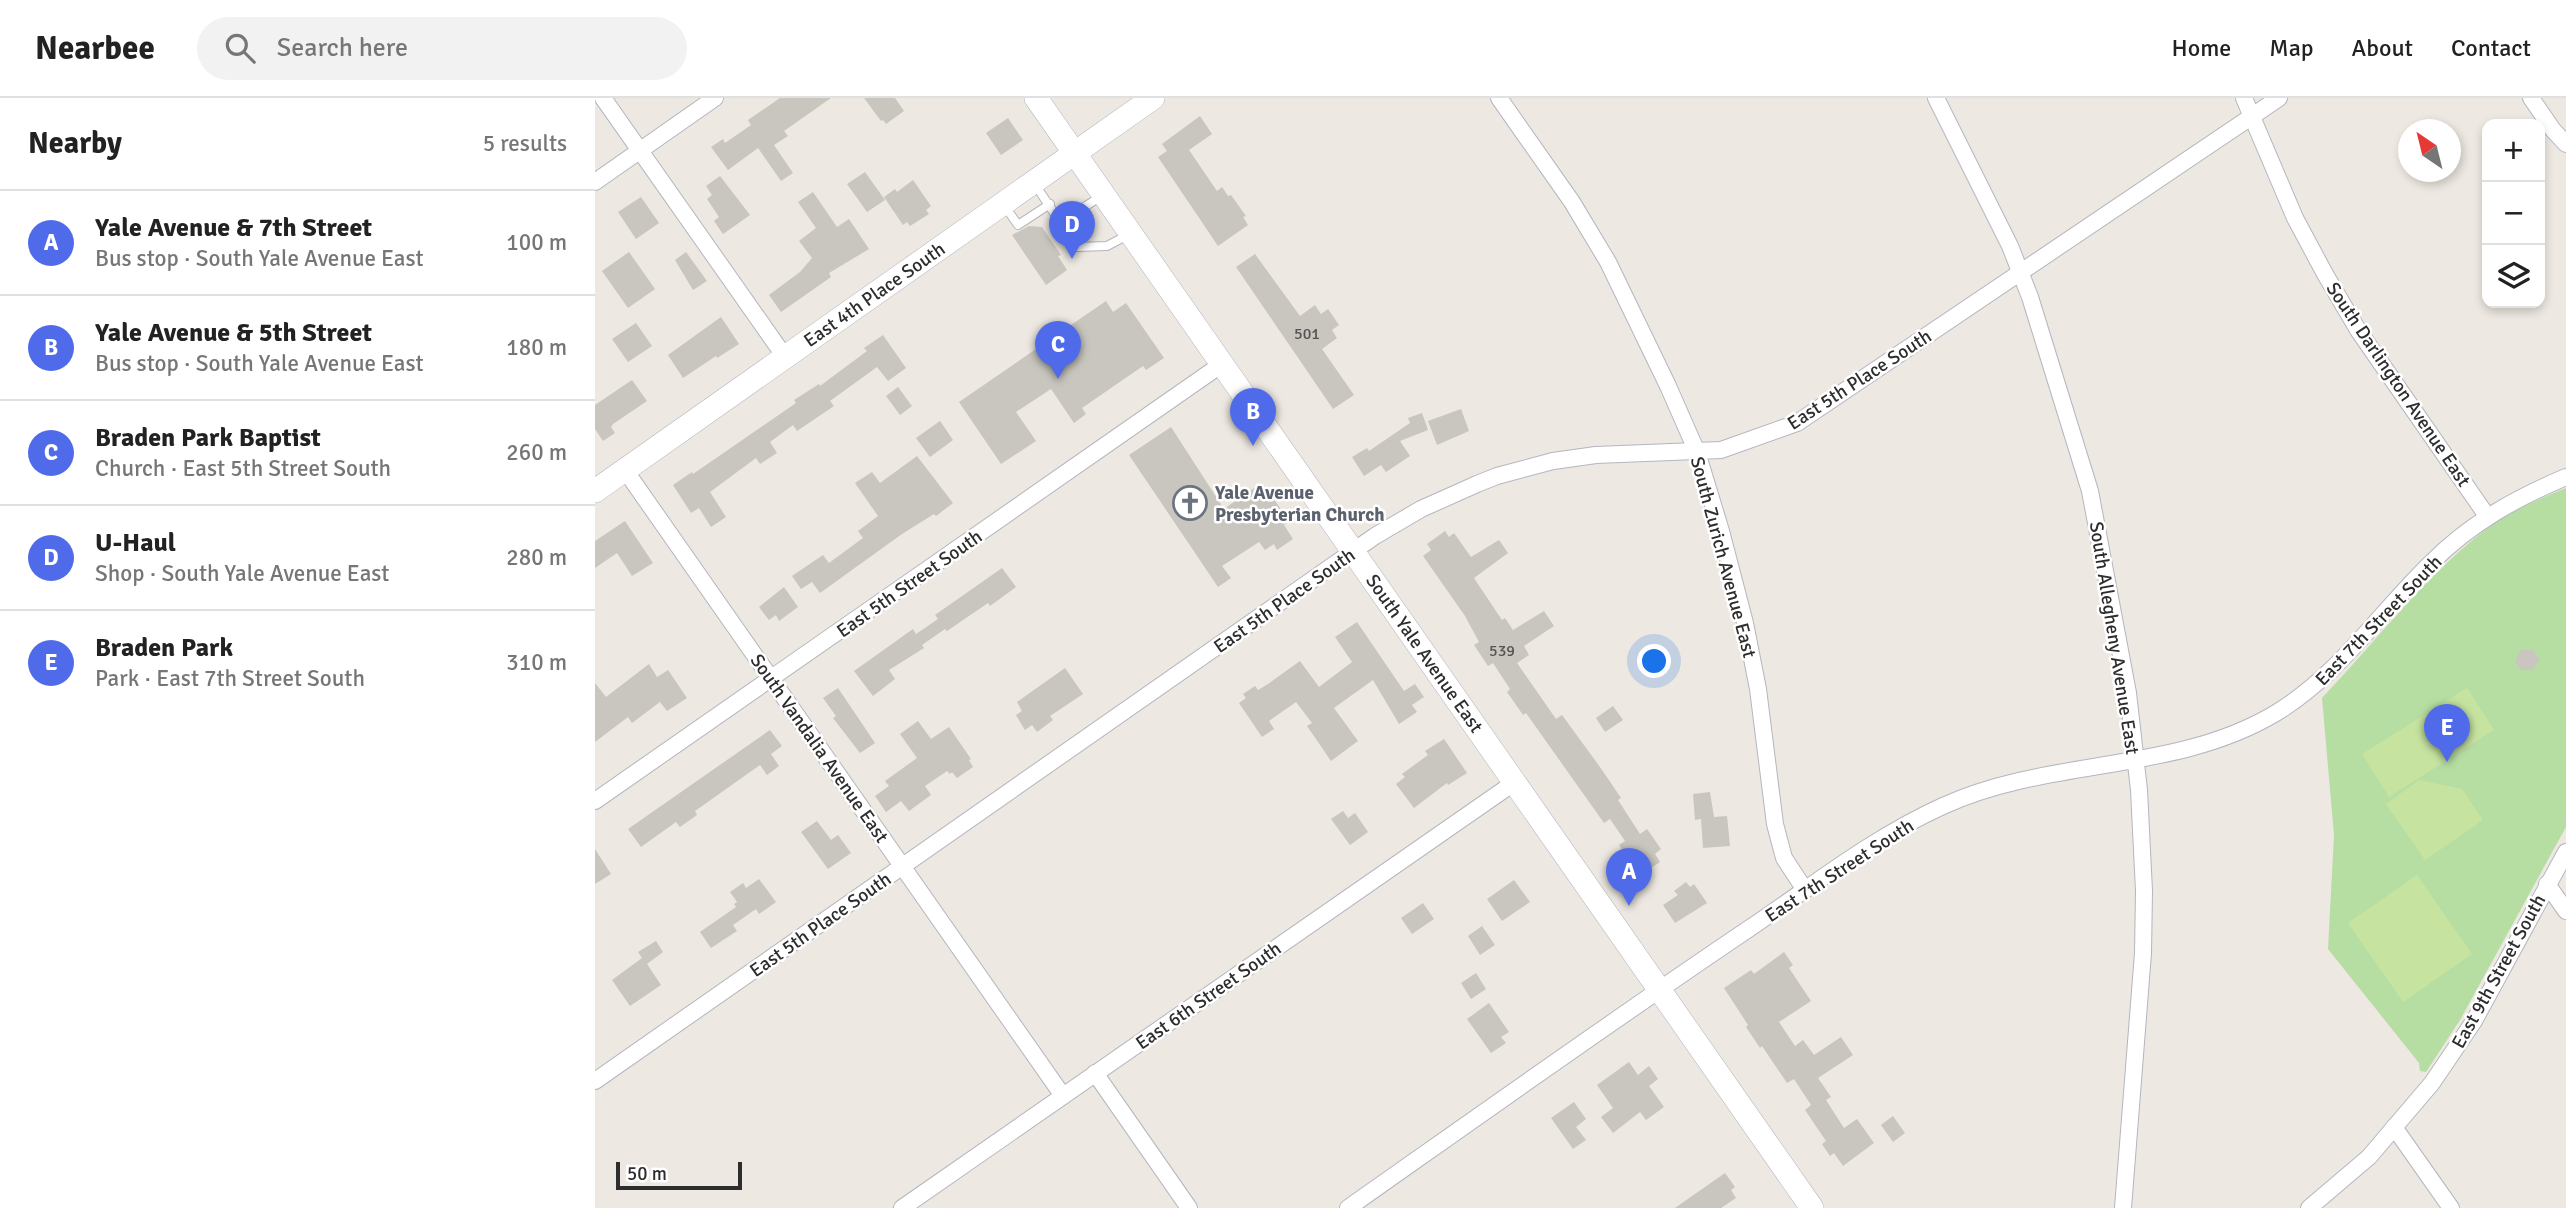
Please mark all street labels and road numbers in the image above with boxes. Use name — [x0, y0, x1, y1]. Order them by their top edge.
street label: East 4th Place South — [799, 237, 950, 353]
street label: South Darlington Avenue East — [2321, 278, 2476, 492]
street label: East 5th Place South — [1783, 324, 1936, 435]
street label: South Zurich Avenue East — [1685, 454, 1762, 661]
street label: South Allegheny Avenue East — [2084, 520, 2144, 757]
street label: East 5th Street South — [832, 525, 987, 643]
street label: East 5th Place South — [1209, 543, 1360, 659]
street label: East 7th Street South — [2310, 550, 2447, 691]
street label: South Yale Avenue East — [1360, 570, 1488, 738]
street label: South Vandalia Avenue East — [745, 649, 894, 848]
street label: East 7th Street South — [1761, 814, 1918, 928]
street label: East 5th Place South — [745, 867, 896, 983]
street label: East 9th Street South — [2447, 890, 2551, 1053]
street label: East 6th Street South — [1131, 937, 1286, 1055]

